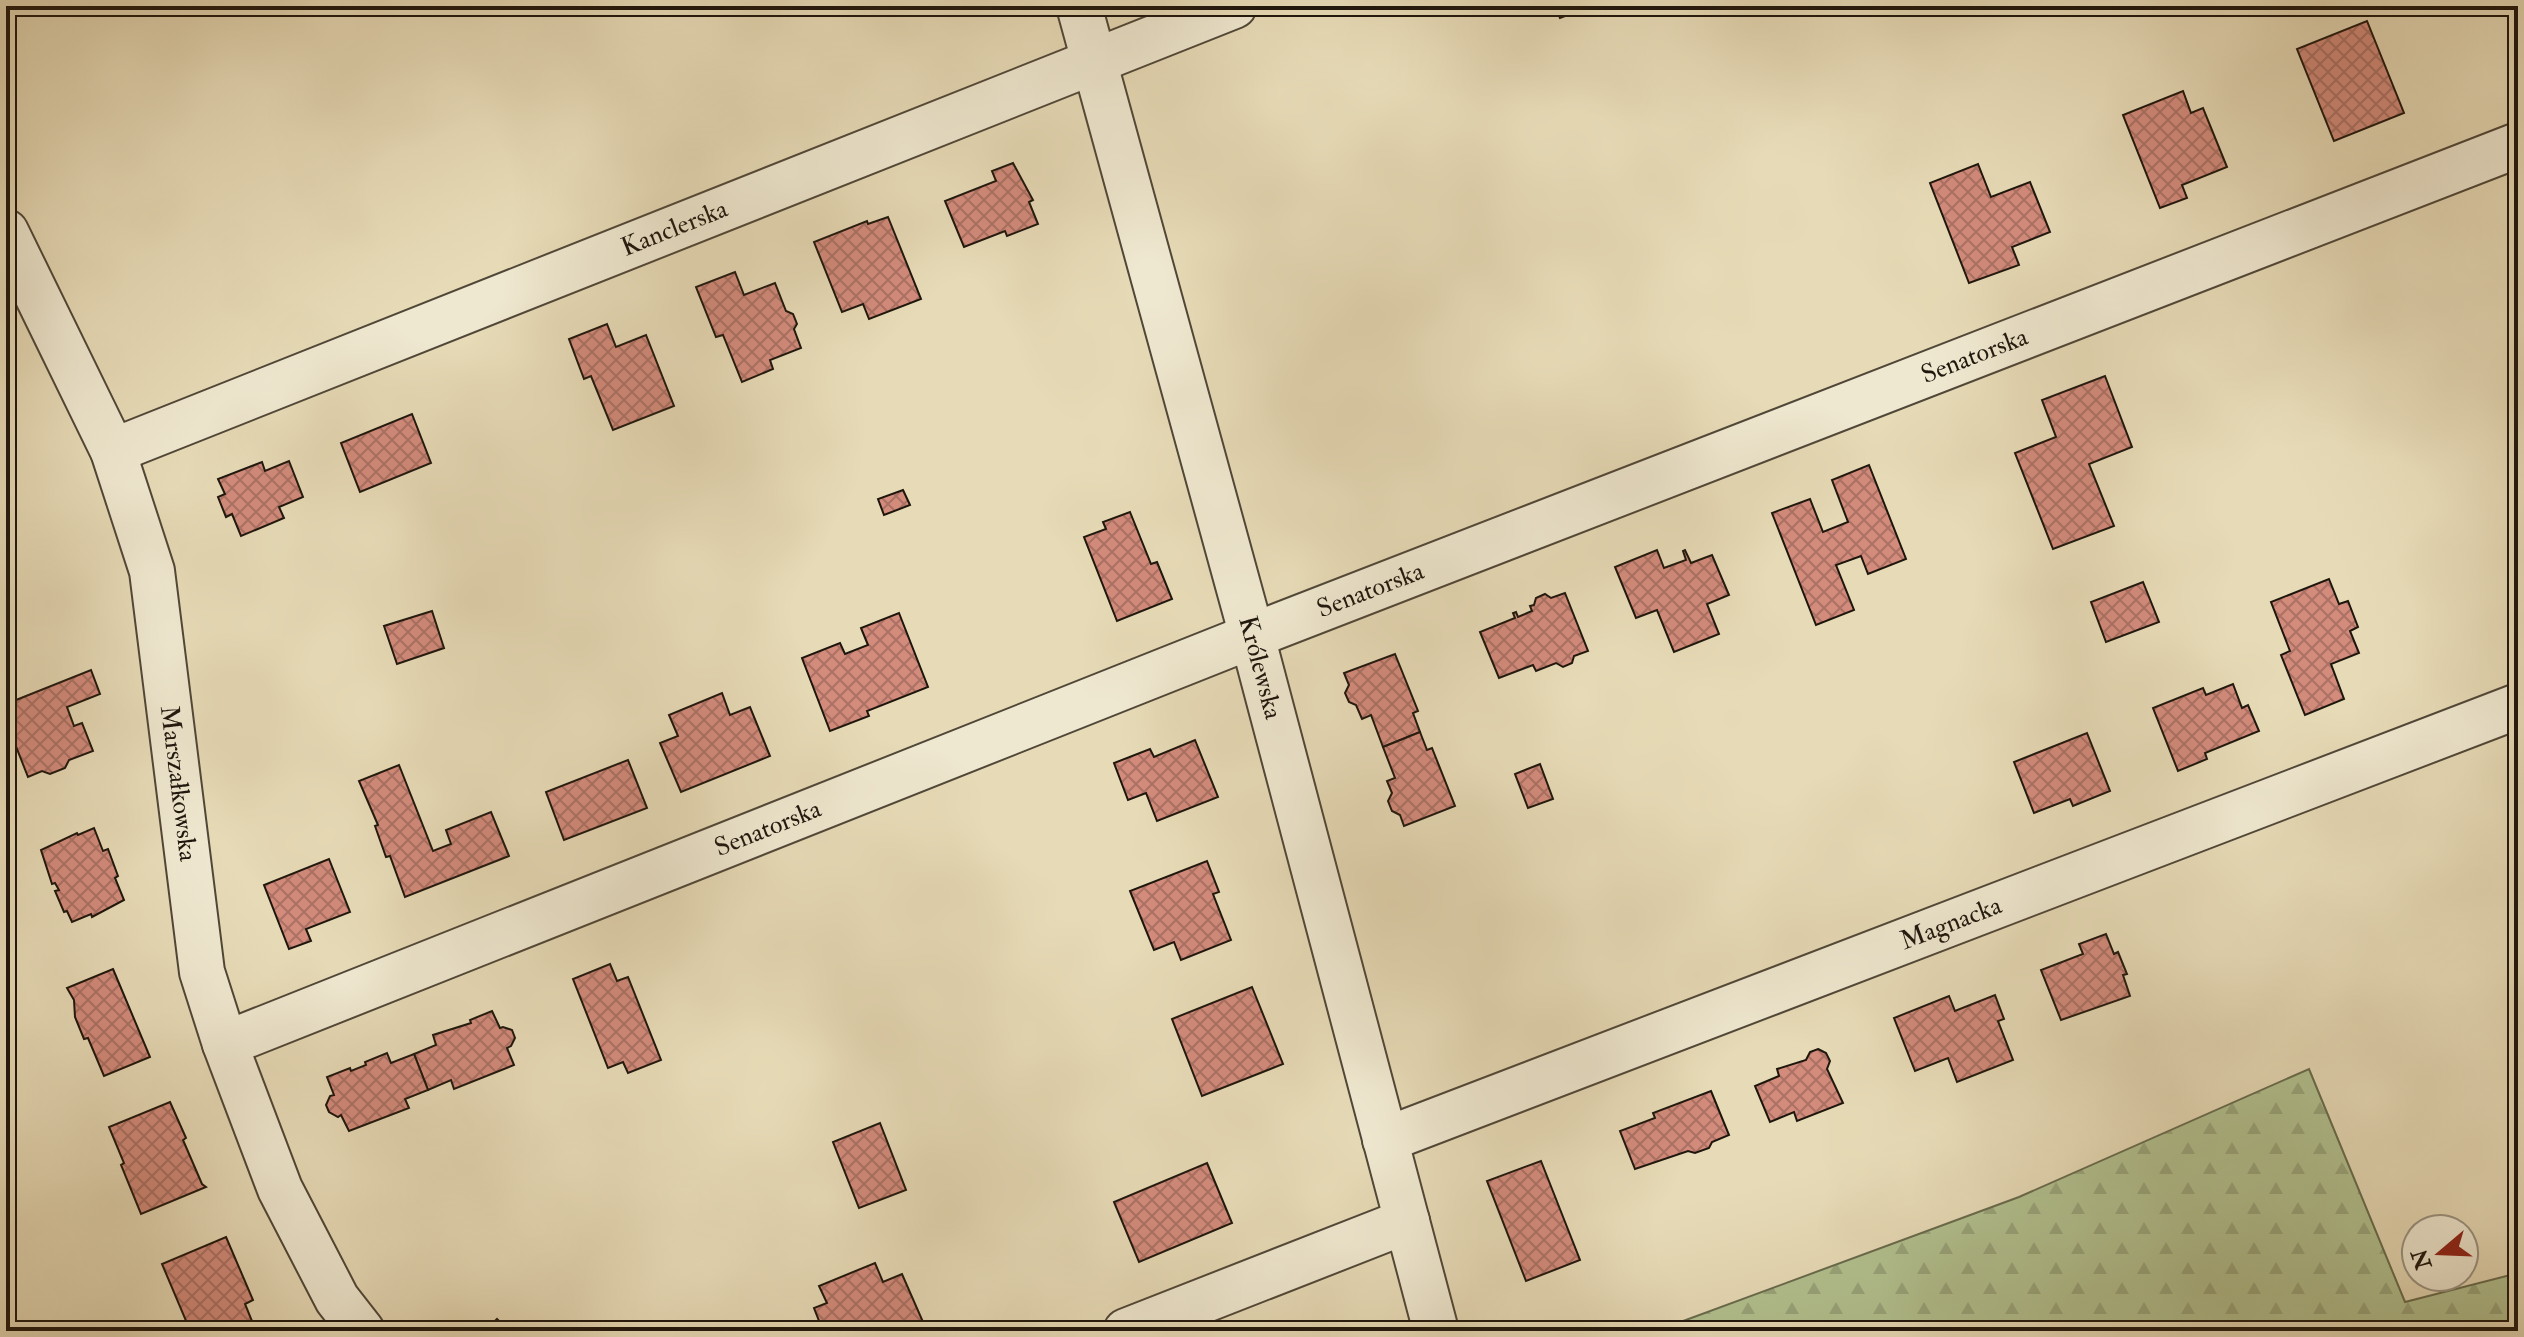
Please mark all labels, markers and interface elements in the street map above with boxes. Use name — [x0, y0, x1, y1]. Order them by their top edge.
street label: Kanclerska — [617, 193, 732, 264]
street label: Senatorska — [1917, 321, 2033, 391]
street label: Senatorska — [1312, 555, 1429, 625]
street label: Królewska — [1231, 612, 1289, 723]
street label: Marszałkowska — [153, 704, 204, 863]
street label: Senatorska — [710, 793, 826, 864]
street label: Magnacka — [1896, 889, 2006, 957]
north arrow — [2400, 1213, 2480, 1293]
text: N — [2405, 1245, 2439, 1274]

